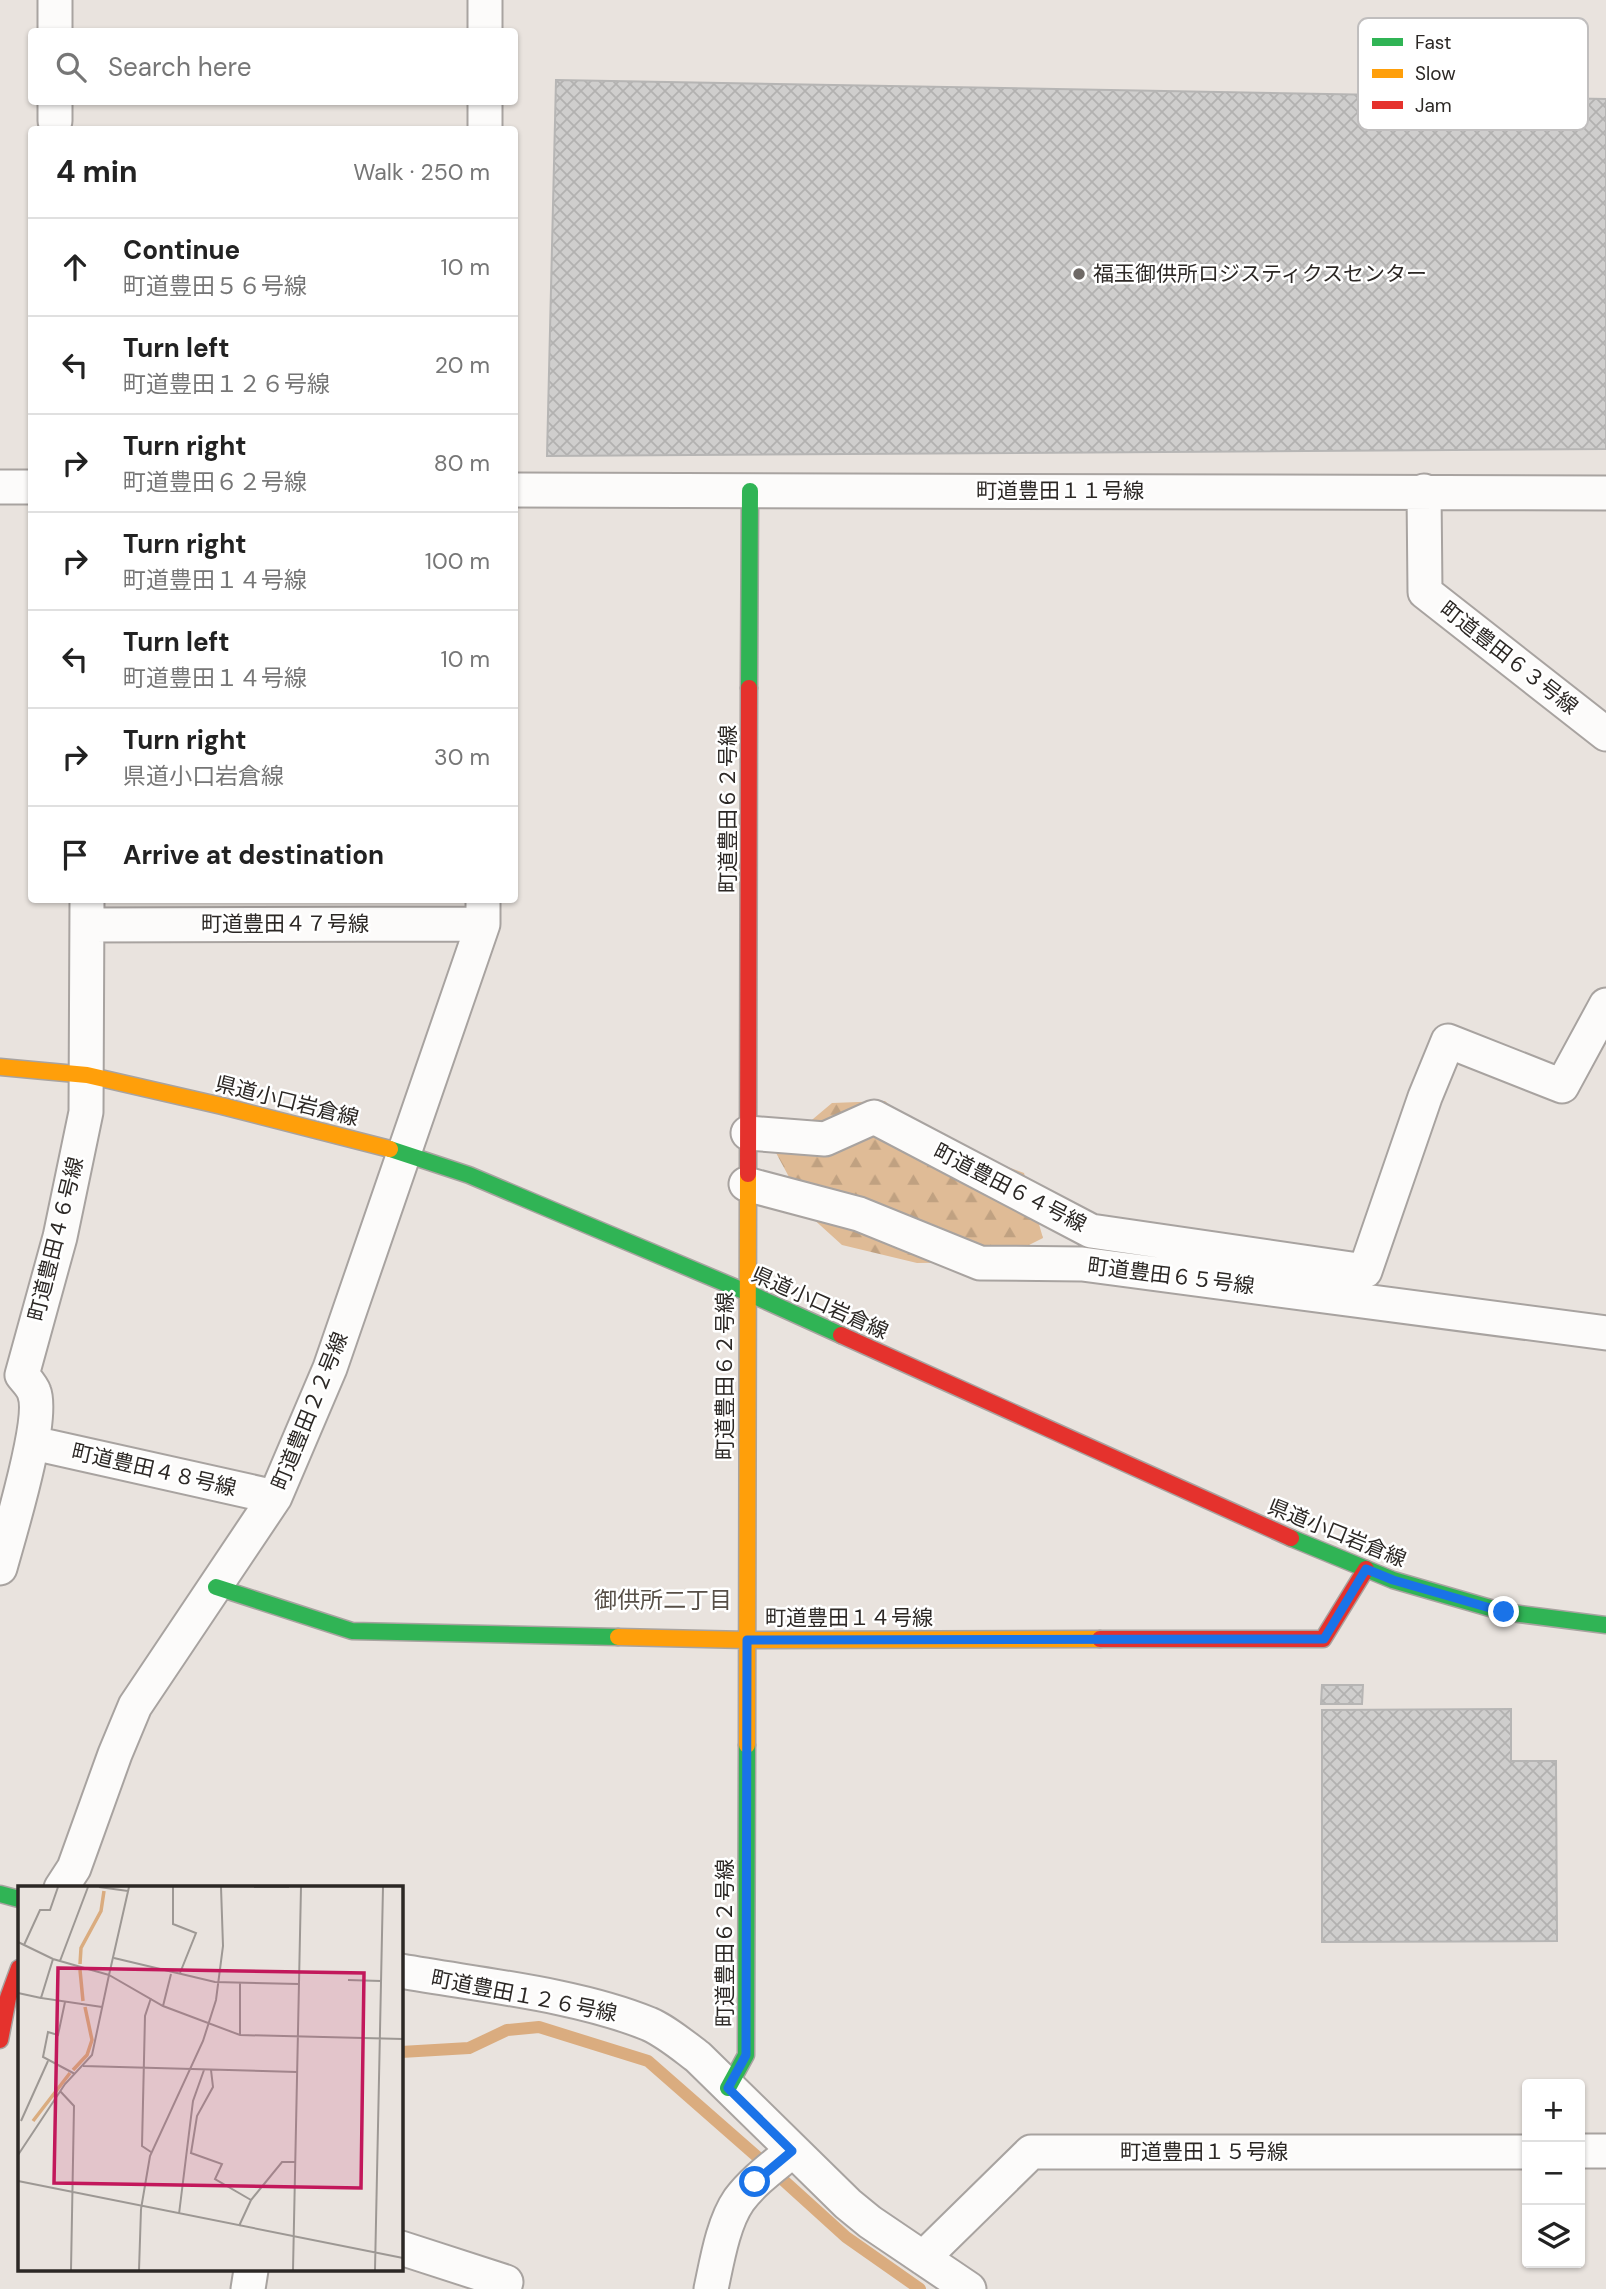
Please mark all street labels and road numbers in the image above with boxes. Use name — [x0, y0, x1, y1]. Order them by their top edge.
street label: 町道豊田１１号線 — [976, 477, 1144, 505]
street label: 町道豊田６３号線 — [1434, 595, 1584, 721]
street label: 町道豊田６２号線 — [714, 725, 742, 893]
street label: 町道豊田４７号線 — [201, 910, 369, 938]
street label: 県道小口岩倉線 — [212, 1070, 362, 1132]
street label: 町道豊田６４号線 — [929, 1137, 1091, 1239]
street label: 町道豊田４６号線 — [22, 1154, 90, 1324]
street label: 町道豊田６５号線 — [1086, 1252, 1256, 1300]
street label: 県道小口岩倉線 — [747, 1260, 893, 1346]
street label: 町道豊田６２号線 — [711, 1292, 739, 1460]
street label: 町道豊田２２号線 — [266, 1328, 354, 1494]
street label: 町道豊田４８号線 — [69, 1437, 239, 1503]
street label: 県道小口岩倉線 — [1264, 1492, 1410, 1574]
street label: 町道豊田１４号線 — [765, 1604, 933, 1632]
street label: 町道豊田６２号線 — [711, 1859, 739, 2027]
street label: 町道豊田１２６号線 — [429, 1964, 619, 2028]
street label: 町道豊田１５号線 — [1120, 2138, 1288, 2166]

